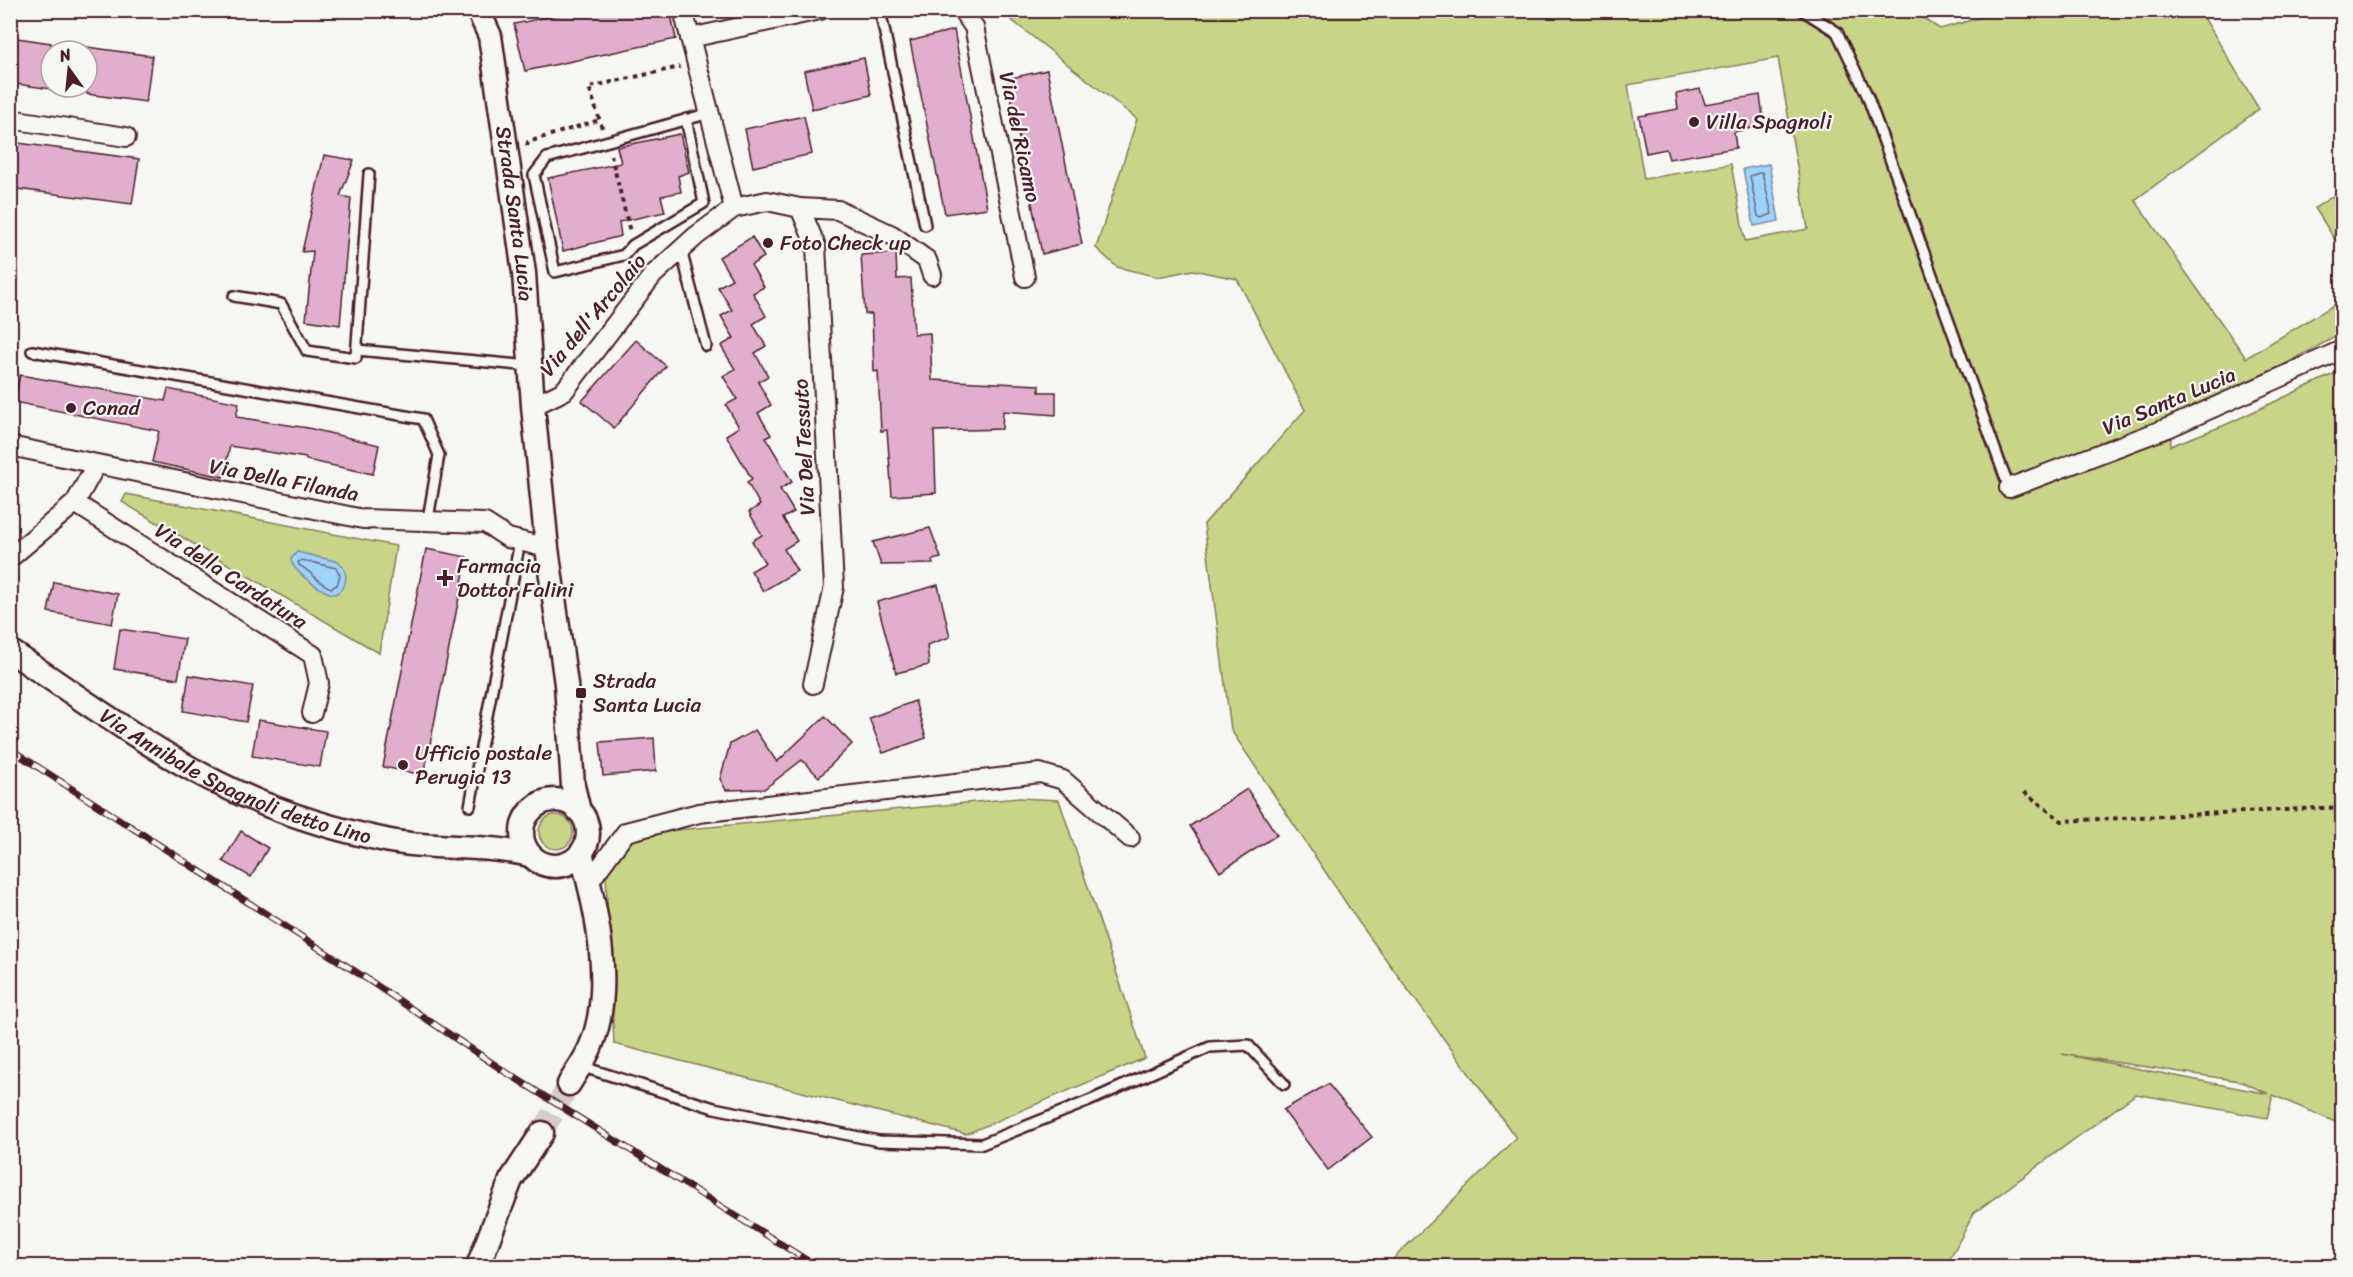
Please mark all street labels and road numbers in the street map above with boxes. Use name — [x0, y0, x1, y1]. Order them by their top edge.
street label: Via del Ricamo — [988, 68, 1052, 206]
street label: Strada Santa Lucia — [484, 123, 545, 303]
street label: Via dell'Arcolaio — [530, 244, 657, 385]
street label: Via Santa Lucia — [2096, 356, 2242, 446]
street label: Via Del Tessuto — [781, 378, 827, 516]
street label: Via Della Filanda — [206, 447, 362, 513]
street label: Via della Cardatura — [147, 512, 316, 640]
street label: Via Annibale Spagnoli detto Lino — [92, 698, 375, 855]

